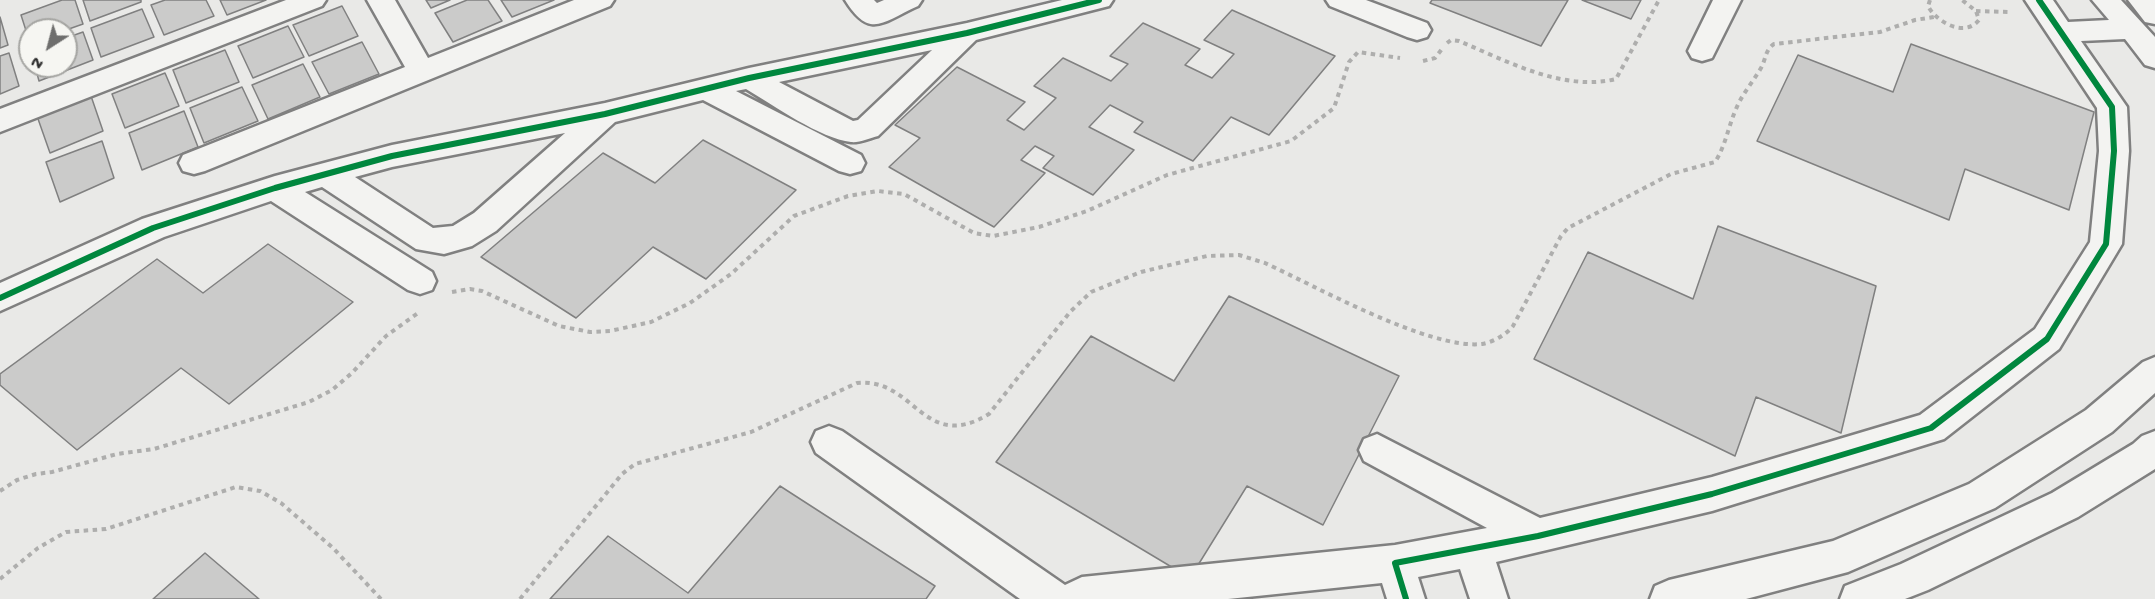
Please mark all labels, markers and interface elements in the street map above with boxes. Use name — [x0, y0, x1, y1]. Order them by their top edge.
north arrow — [18, 18, 78, 78]
text: N — [28, 51, 48, 72]

